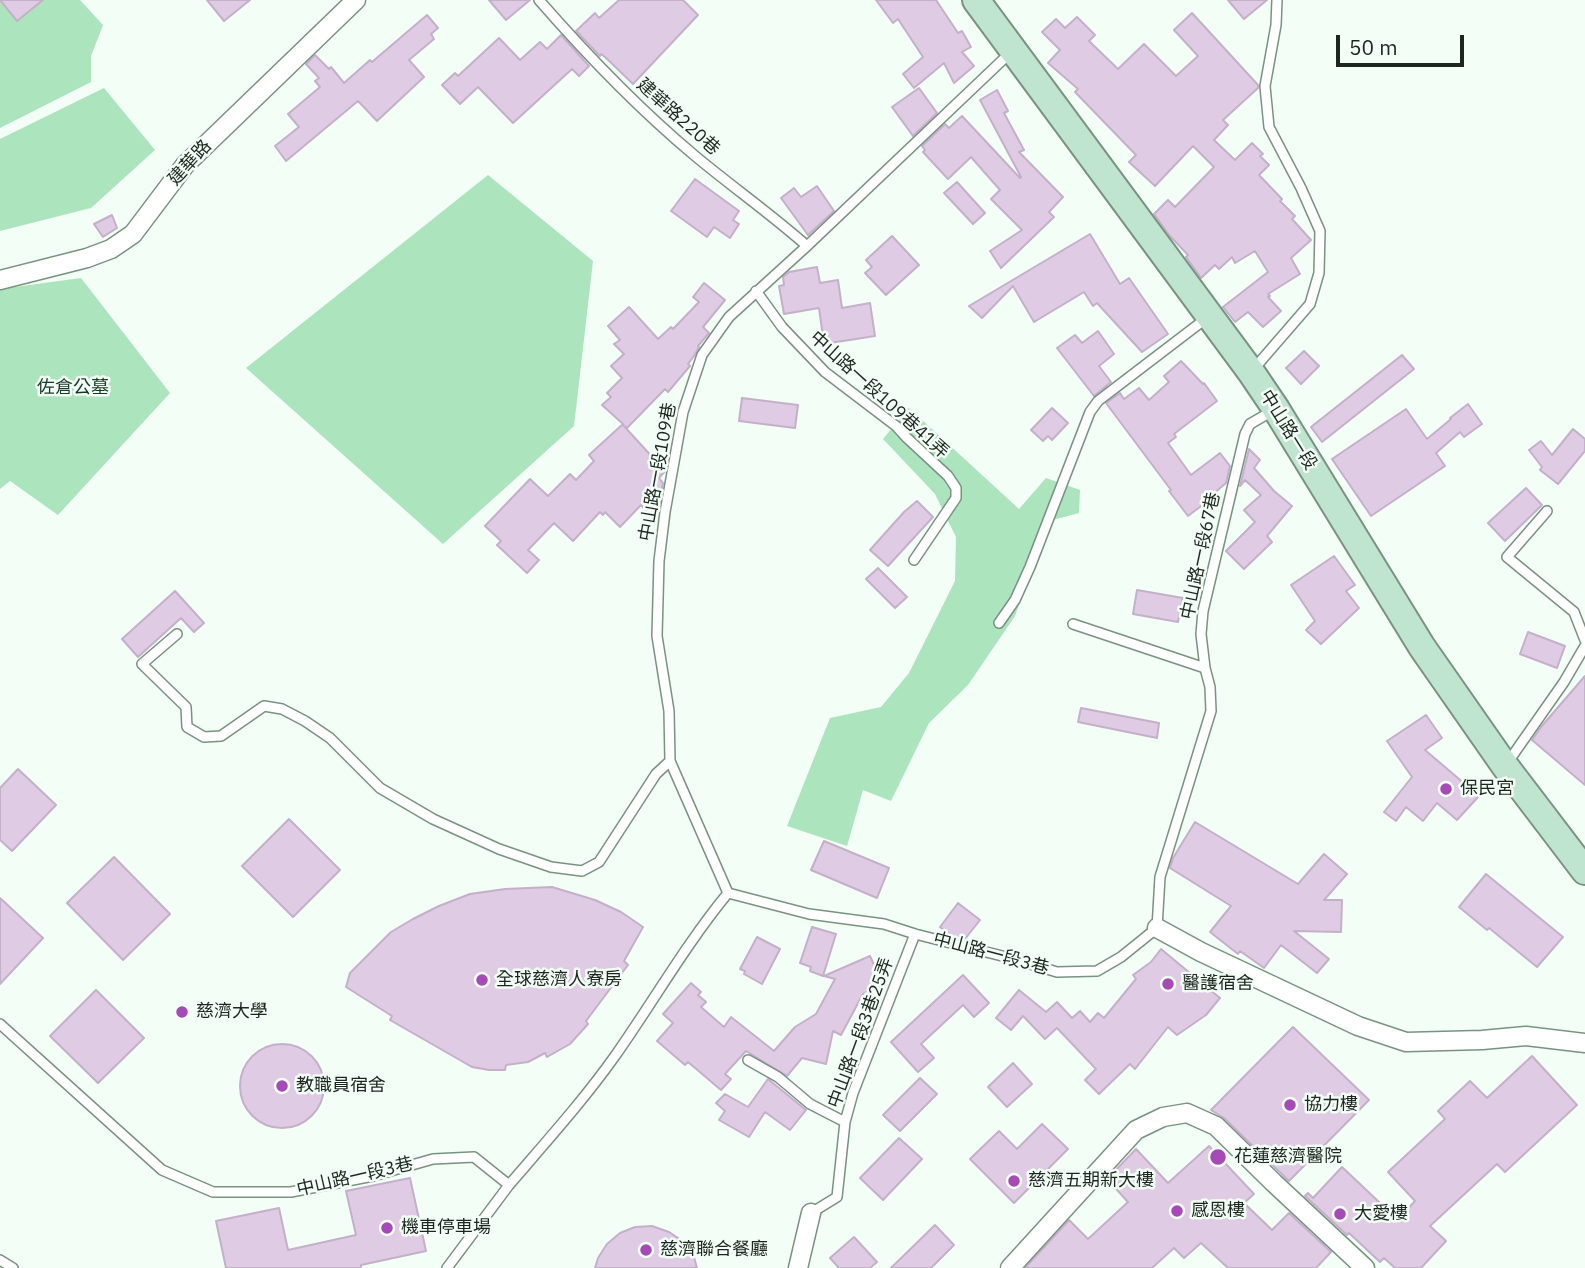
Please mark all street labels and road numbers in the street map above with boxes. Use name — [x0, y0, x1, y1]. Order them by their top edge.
street label: 建華路220巷 — [632, 74, 724, 160]
street label: 建華路 — [164, 136, 216, 190]
street label: 中山路一段109巷41弄 — [805, 327, 953, 463]
street label: 中山路一段 — [1255, 386, 1321, 474]
street label: 中山路一段109巷 — [635, 401, 681, 543]
street label: 中山路一段67巷 — [1177, 490, 1225, 622]
street label: 中山路一段3巷 — [931, 928, 1051, 980]
street label: 中山路一段3巷25弄 — [824, 955, 898, 1111]
street label: 中山路一段3巷 — [295, 1153, 415, 1201]

